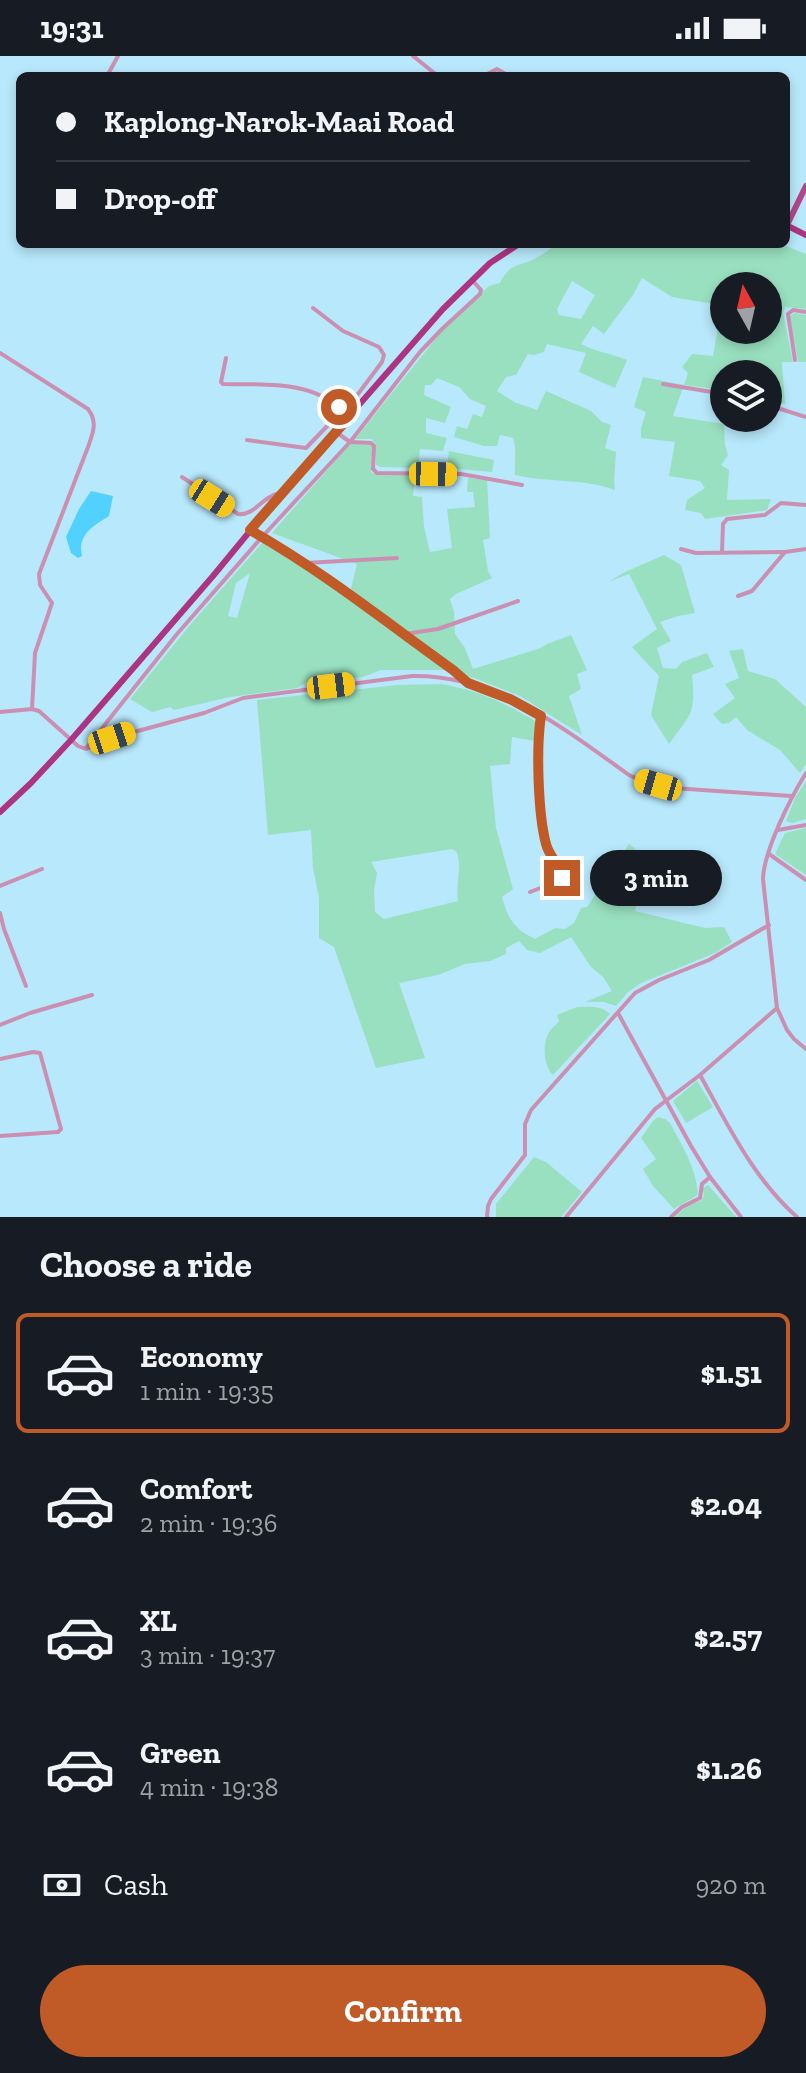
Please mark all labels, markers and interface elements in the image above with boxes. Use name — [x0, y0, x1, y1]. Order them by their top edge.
text: 19:31 — [40, 10, 104, 46]
text: Kaplong-Narok-Maai Road — [104, 104, 454, 140]
text: Drop-off — [104, 181, 216, 217]
north arrow — [710, 272, 782, 344]
map controls — [710, 272, 782, 432]
button: layers — [710, 360, 782, 432]
route start — [321, 389, 357, 425]
car — [409, 462, 457, 486]
car — [185, 475, 239, 521]
car — [306, 671, 356, 701]
car — [85, 719, 139, 757]
car — [632, 767, 684, 803]
callout: 3 min — [590, 850, 722, 906]
route end — [544, 860, 580, 896]
text: 3 min — [624, 862, 688, 894]
text: Choose a ride — [40, 1243, 252, 1286]
icon: car — [44, 1337, 116, 1409]
text: Economy — [140, 1339, 263, 1375]
text: $1.51 — [701, 1355, 762, 1391]
text: 1 min · 19:35 — [140, 1375, 274, 1407]
icon: car — [44, 1469, 116, 1541]
text: Comfort — [140, 1471, 252, 1507]
text: $2.04 — [690, 1487, 762, 1523]
text: 2 min · 19:36 — [140, 1507, 278, 1539]
icon: car — [44, 1601, 116, 1673]
text: XL — [140, 1603, 177, 1639]
text: $2.57 — [694, 1619, 762, 1655]
text: 3 min · 19:37 — [140, 1639, 275, 1671]
icon: car — [44, 1733, 116, 1805]
text: Green — [140, 1735, 220, 1771]
text: $1.26 — [696, 1751, 762, 1787]
text: 4 min · 19:38 — [140, 1771, 278, 1803]
icon: cash — [40, 1863, 84, 1907]
text: Cash — [104, 1867, 168, 1903]
text: 920 m — [695, 1869, 766, 1901]
button: Confirm — [40, 1965, 766, 2057]

